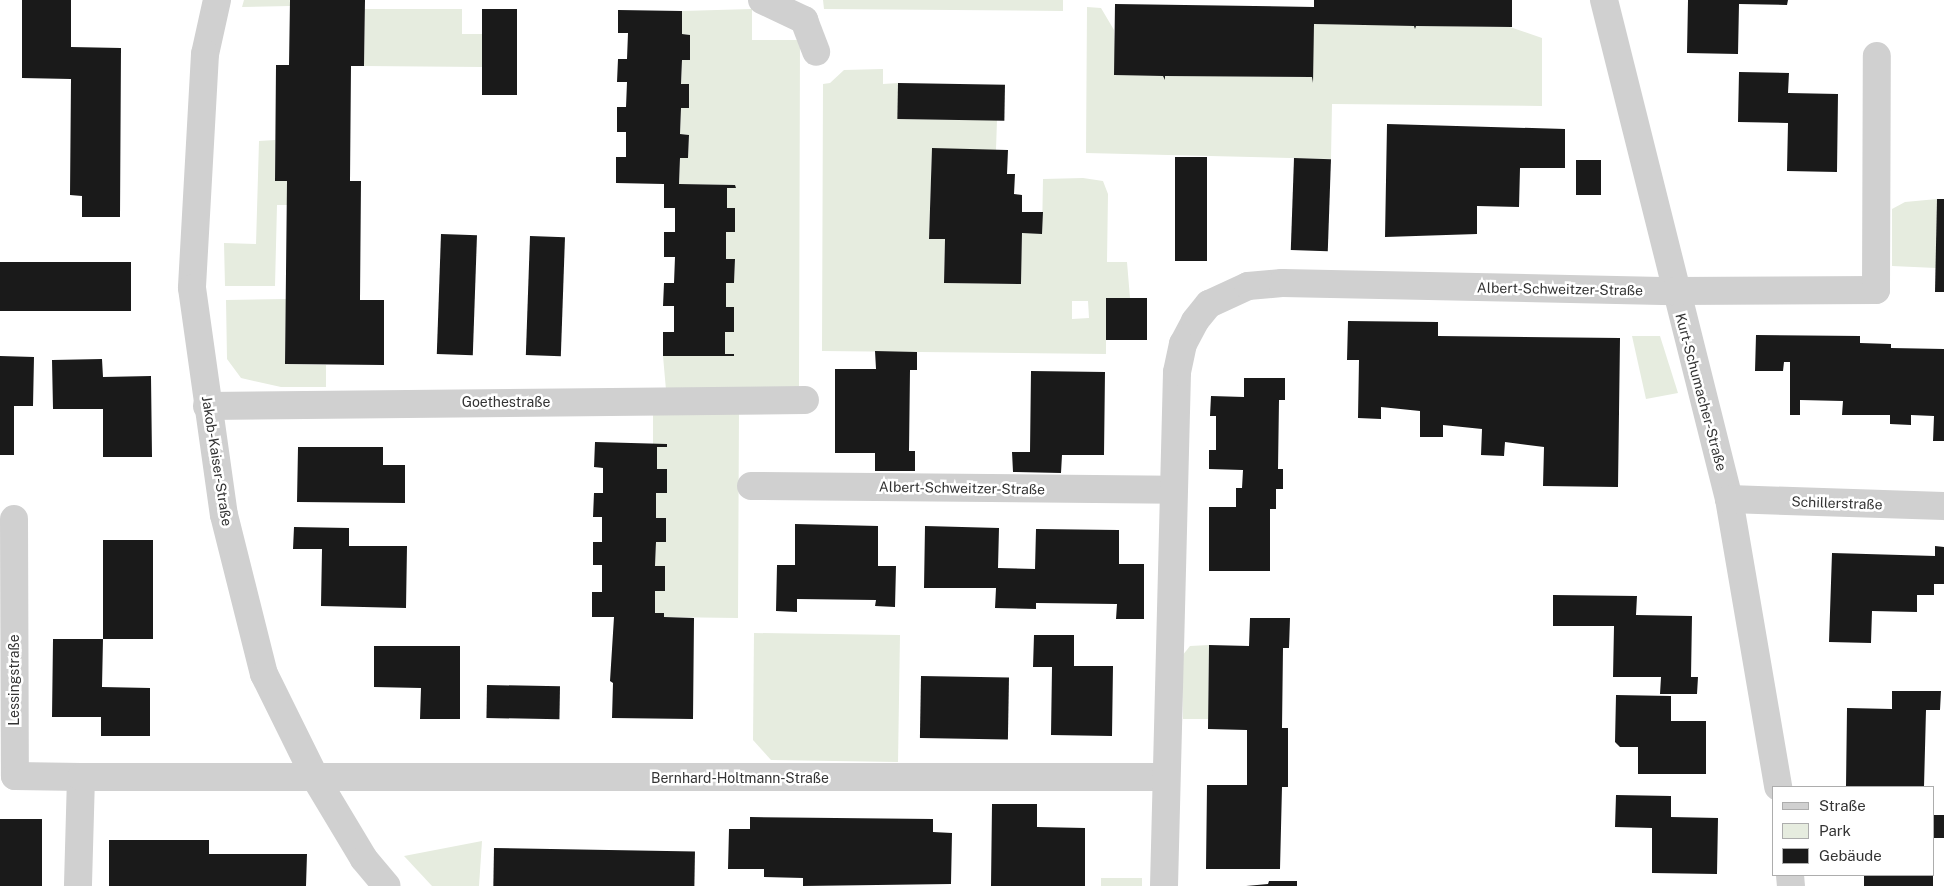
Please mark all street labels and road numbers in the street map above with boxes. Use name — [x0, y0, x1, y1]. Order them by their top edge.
street label: Albert-Schweitzer-Straße — [1477, 279, 1643, 299]
street label: Kurt-Schumacher-Straße — [1672, 311, 1730, 473]
street label: Goethestraße — [462, 394, 550, 410]
street label: Jakob-Kaiser-Straße — [198, 395, 236, 527]
street label: Albert-Schweitzer-Straße — [879, 478, 1045, 498]
street label: Schillerstraße — [1791, 493, 1883, 513]
street label: Lessingstraße — [6, 634, 22, 726]
street label: Bernhard-Holtmann-Straße — [651, 770, 829, 786]

